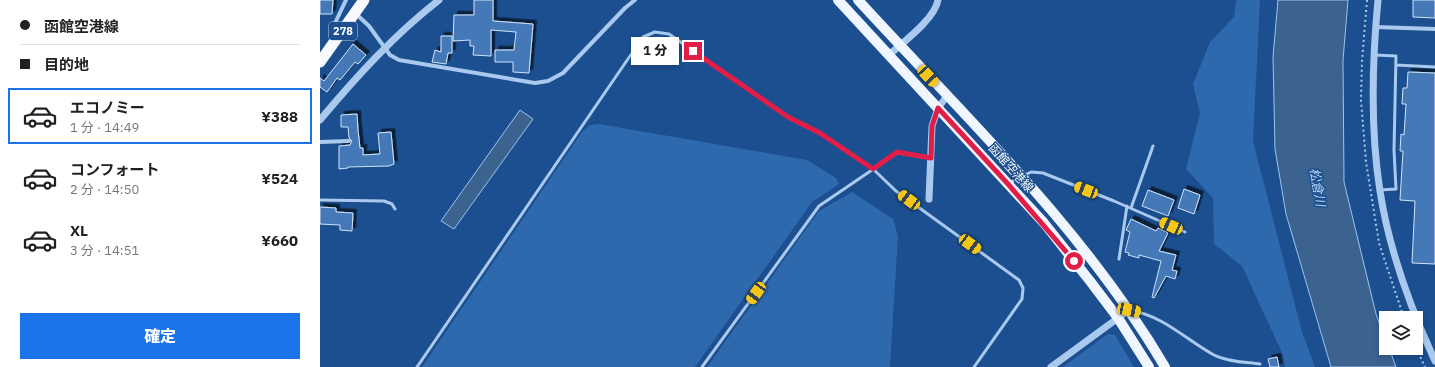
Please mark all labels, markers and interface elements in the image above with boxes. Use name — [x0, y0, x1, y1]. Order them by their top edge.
text: 函館空港線 — [44, 17, 119, 36]
road number: 278 — [329, 22, 357, 40]
callout: 1 分 — [631, 37, 679, 65]
text: 1 分 — [643, 42, 667, 59]
route end — [684, 42, 702, 60]
text: 目的地 — [44, 55, 89, 74]
car — [915, 63, 941, 89]
icon: car — [22, 98, 58, 134]
text: エコノミー — [70, 98, 145, 117]
text: ¥388 — [261, 107, 298, 126]
text: 1 分 · 14:49 — [70, 119, 139, 136]
street label: 函館空港線 — [986, 140, 1037, 195]
icon: car — [22, 160, 58, 196]
text: コンフォート — [70, 160, 160, 179]
water label: 松倉川 — [1306, 166, 1330, 210]
text: ¥524 — [261, 169, 298, 188]
car — [1073, 180, 1099, 200]
text: 2 分 · 14:50 — [70, 181, 139, 198]
car — [896, 188, 922, 212]
car — [1158, 216, 1184, 236]
text: XL — [70, 221, 88, 240]
icon: car — [22, 222, 58, 258]
text: ¥660 — [261, 231, 298, 250]
car — [957, 232, 983, 256]
text: 3 分 · 14:51 — [70, 242, 139, 259]
route start — [1065, 252, 1083, 270]
car — [744, 280, 768, 306]
car — [1116, 302, 1142, 318]
map controls — [1379, 311, 1423, 355]
button: layers — [1379, 311, 1423, 355]
button: 確定 — [20, 313, 300, 359]

